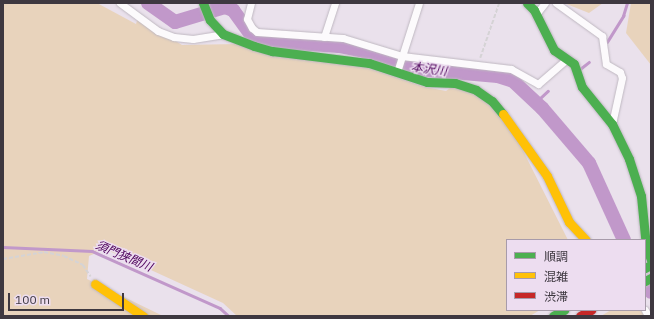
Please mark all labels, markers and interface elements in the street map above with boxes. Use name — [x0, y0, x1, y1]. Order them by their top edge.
water label: 本沢川 — [410, 59, 448, 79]
water label: 須門狭間川 — [94, 238, 154, 274]
legend — [506, 239, 646, 311]
text: 順調 — [544, 249, 568, 264]
text: 混雑 — [544, 269, 568, 284]
scale bar — [10, 285, 126, 311]
text: 渋滞 — [544, 289, 568, 304]
text: 100 m — [15, 292, 50, 307]

